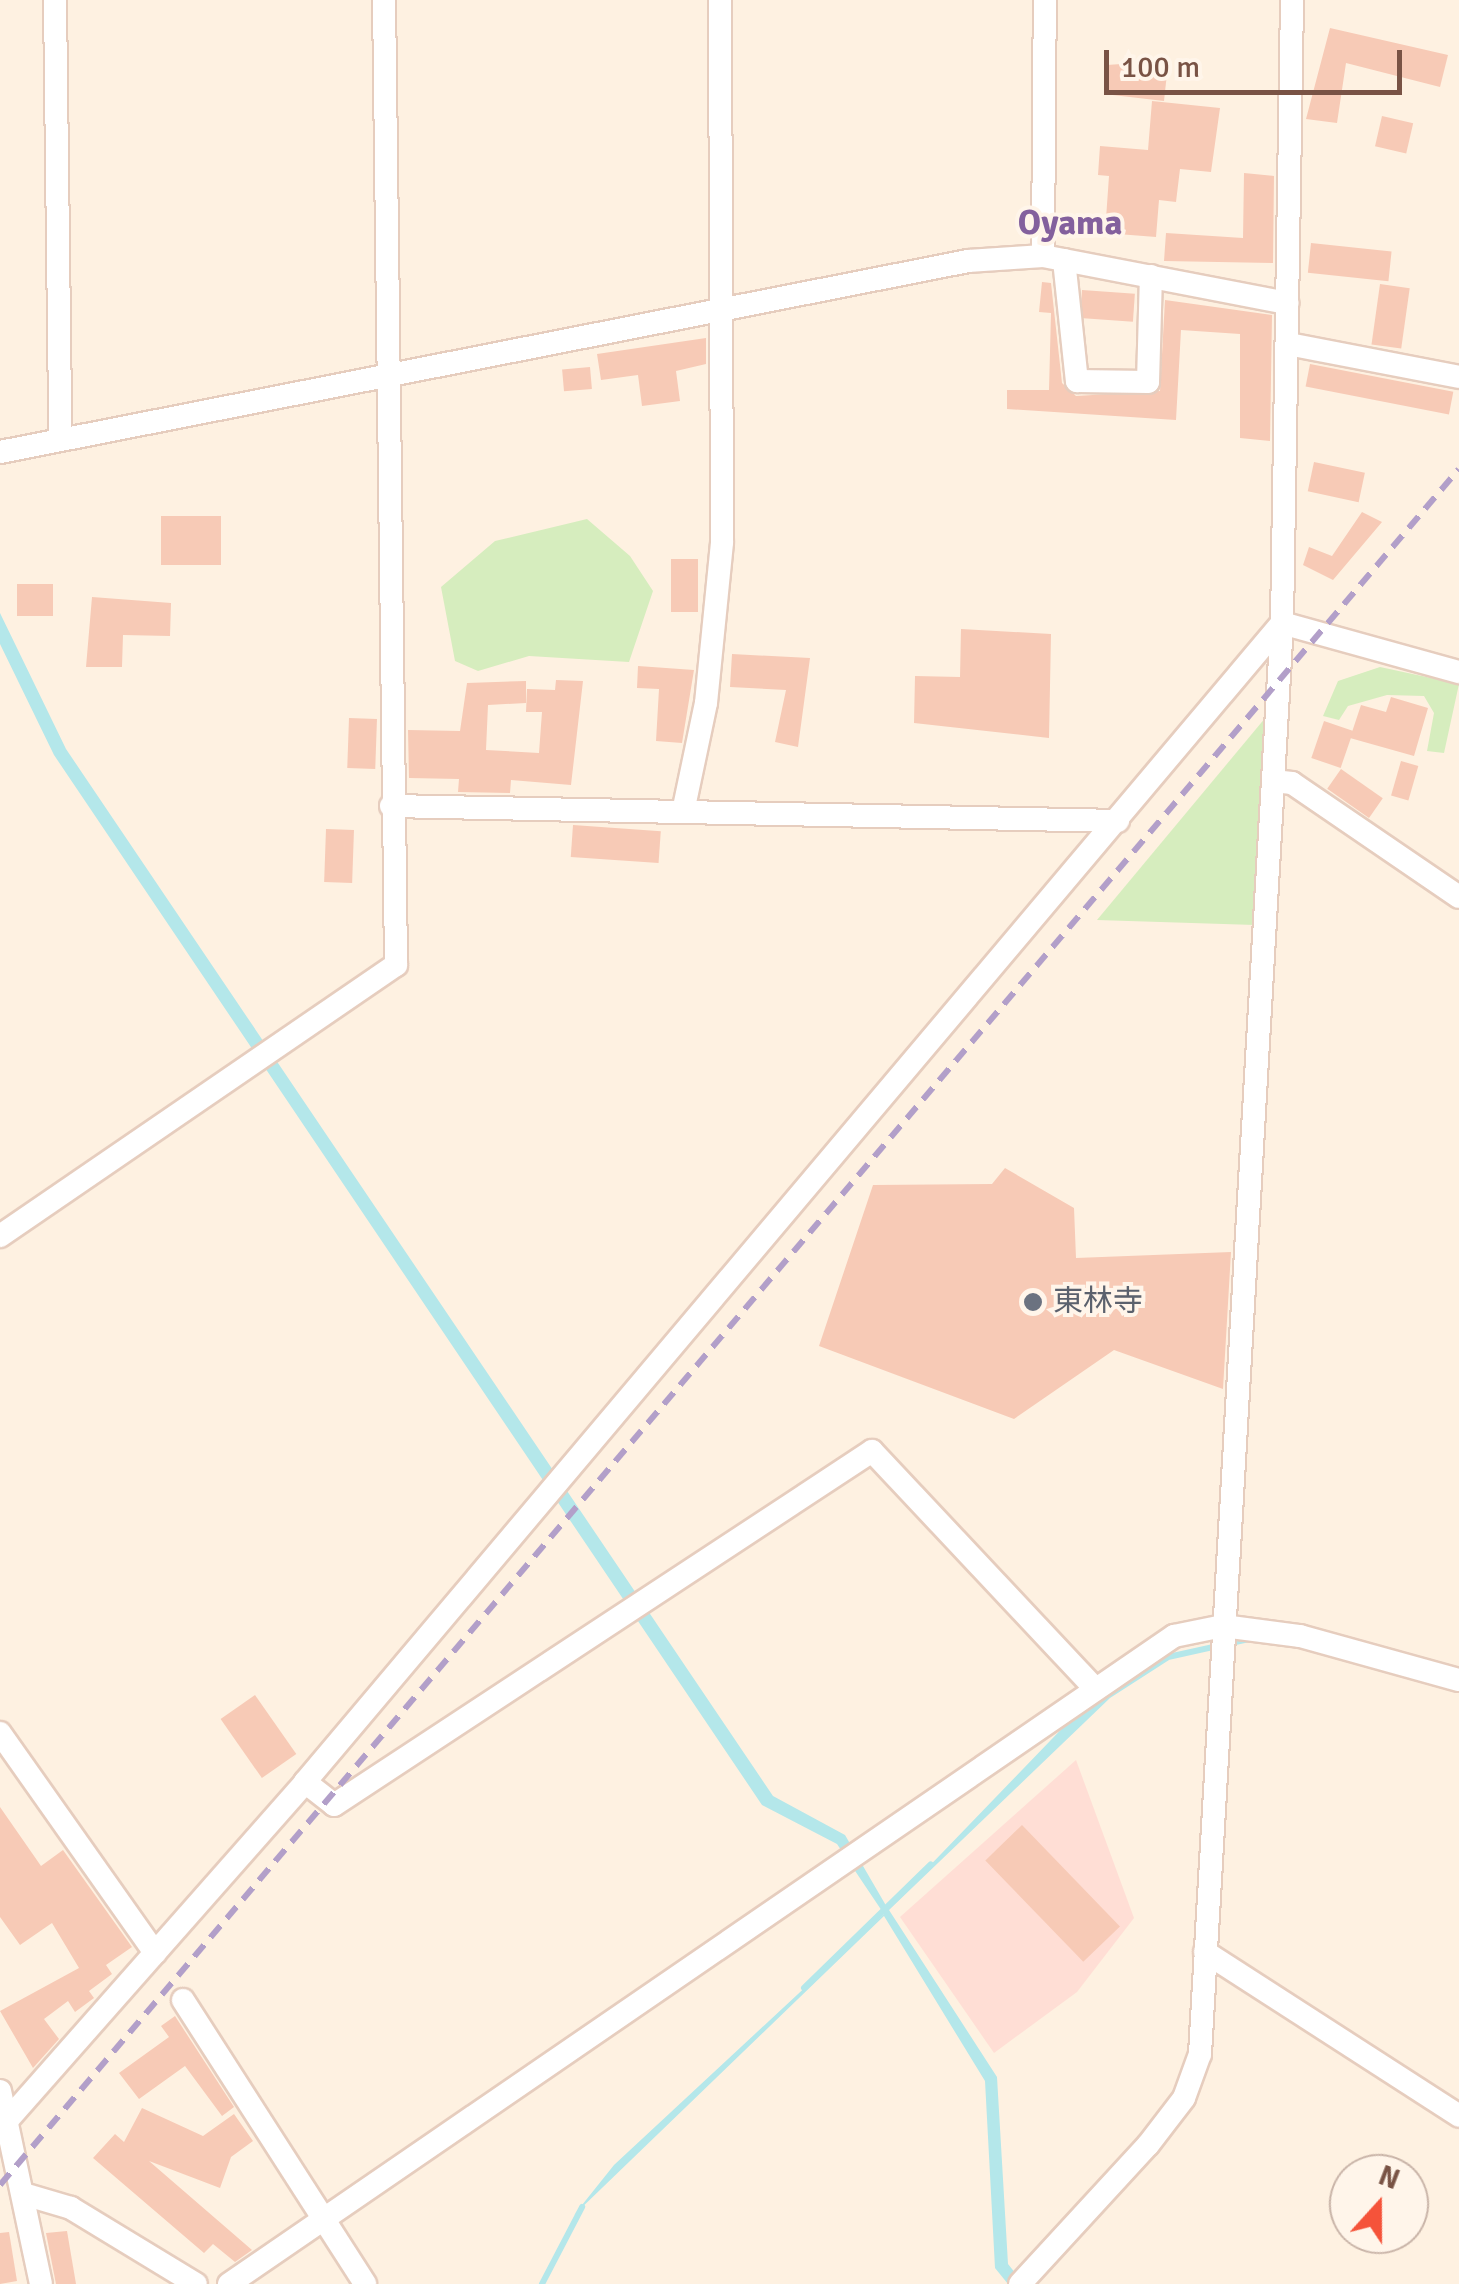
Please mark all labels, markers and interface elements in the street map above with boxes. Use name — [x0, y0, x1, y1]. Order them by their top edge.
scale bar — [1109, 30, 1406, 92]
text: 100 m — [1121, 49, 1200, 86]
district label: Oyama — [1018, 202, 1122, 244]
place label: 東林寺 — [1053, 1284, 1143, 1320]
marker: 東林寺 — [1022, 1291, 1044, 1313]
north arrow — [1329, 2154, 1429, 2254]
text: N — [1374, 2158, 1404, 2197]

